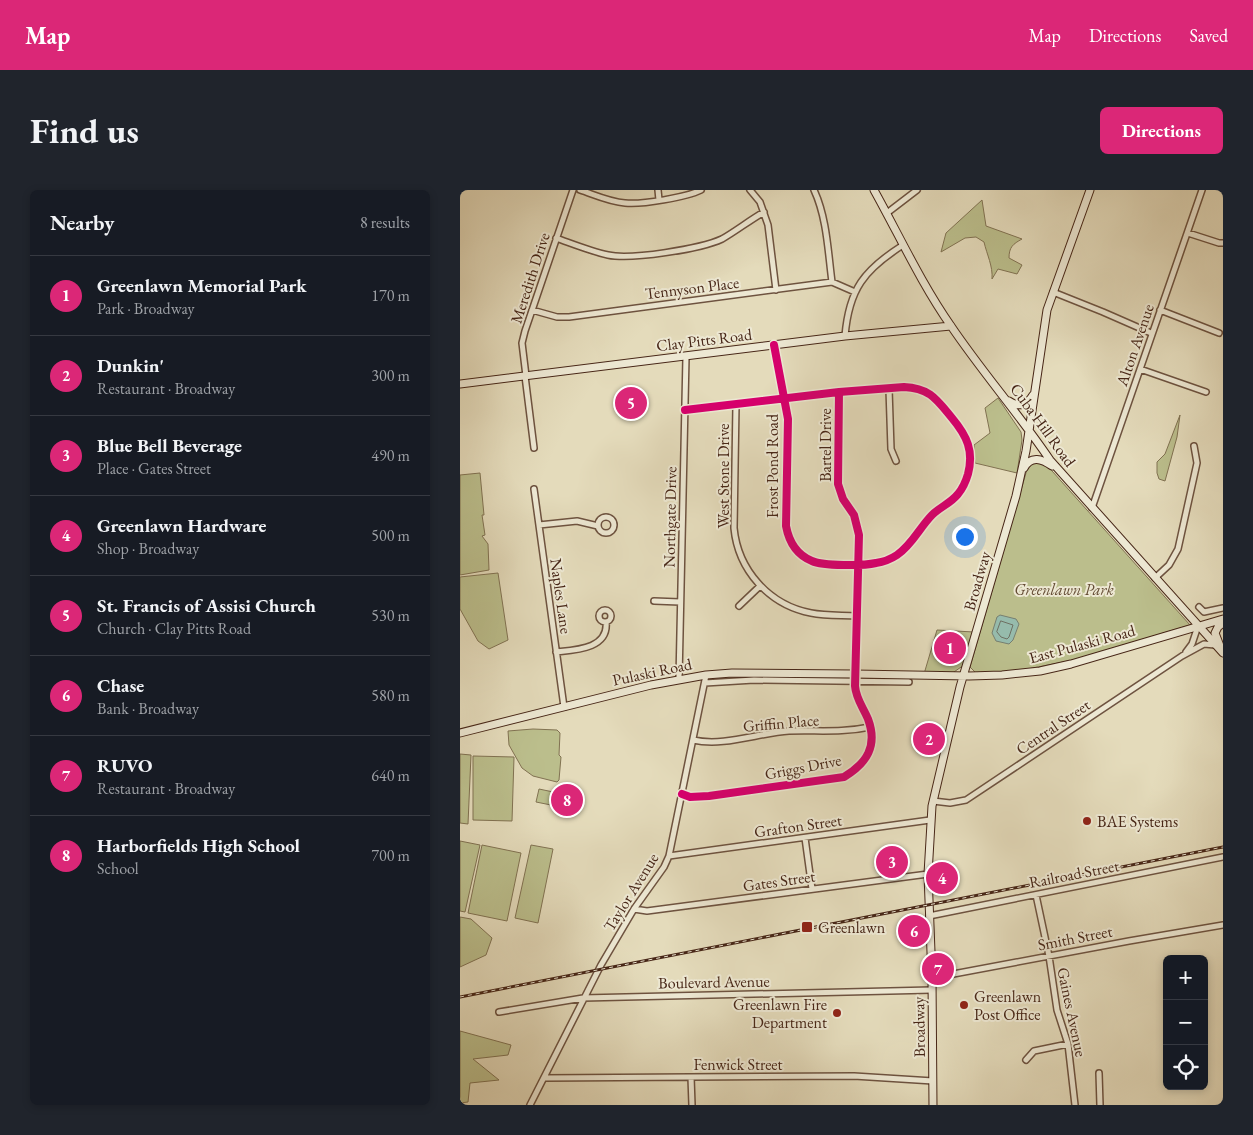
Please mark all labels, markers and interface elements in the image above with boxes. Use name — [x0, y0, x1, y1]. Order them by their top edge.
text: Map — [25, 20, 70, 51]
text: Map — [1029, 24, 1061, 47]
text: Directions — [1089, 24, 1161, 47]
text: Saved — [1189, 24, 1228, 47]
button: Directions — [1100, 107, 1223, 154]
text: Find us — [30, 108, 139, 153]
text: Nearby — [50, 209, 114, 236]
text: 8 results — [360, 212, 410, 233]
street label: Meredith Drive — [505, 230, 555, 326]
street label: Tennyson Place — [644, 272, 740, 304]
text: Greenlawn Memorial Park — [97, 273, 307, 298]
text: 1 — [62, 285, 70, 306]
text: 170 m — [371, 285, 410, 306]
text: Park · Broadway — [97, 298, 195, 319]
street label: Alton Avenue — [1111, 301, 1159, 390]
street label: Clay Pitts Road — [655, 324, 754, 356]
text: Dunkin' — [97, 353, 164, 378]
text: 2 — [62, 365, 70, 386]
text: 300 m — [371, 365, 410, 386]
text: Restaurant · Broadway — [97, 378, 235, 399]
street label: Cuba Hill Road — [1006, 379, 1081, 472]
pin: 5 — [615, 384, 647, 422]
street label: Bartel Drive — [815, 408, 836, 482]
street label: Frost Pond Road — [762, 413, 783, 518]
street label: West Stone Drive — [713, 423, 734, 529]
text: Blue Bell Beverage — [97, 433, 242, 458]
text: 3 — [62, 445, 70, 466]
text: 490 m — [371, 445, 410, 466]
text: Place · Gates Street — [97, 458, 211, 479]
street label: Northgate Drive — [659, 466, 681, 568]
text: Greenlawn Hardware — [97, 513, 267, 538]
your location — [952, 524, 978, 550]
text: 4 — [62, 525, 70, 546]
text: 500 m — [371, 525, 410, 546]
text: Shop · Broadway — [97, 538, 199, 559]
street label: Broadway — [959, 548, 996, 613]
street label: Naples Lane — [545, 557, 577, 635]
park label: Greenlawn Park — [1014, 579, 1114, 600]
text: St. Francis of Assisi Church — [97, 593, 316, 618]
text: 5 — [62, 605, 70, 626]
text: 530 m — [371, 605, 410, 626]
text: Church · Clay Pitts Road — [97, 618, 251, 639]
street label: East Pulaski Road — [1027, 619, 1138, 668]
pin: 1 — [934, 629, 966, 667]
street label: Pulaski Road — [610, 653, 695, 691]
text: Chase — [97, 673, 144, 698]
text: 6 — [62, 685, 70, 706]
text: 580 m — [371, 685, 410, 706]
street label: Central Street — [1012, 695, 1094, 759]
text: Bank · Broadway — [97, 698, 199, 719]
street label: Griffin Place — [742, 709, 820, 737]
pin: 2 — [913, 720, 945, 758]
street label: Griggs Drive — [763, 749, 843, 785]
text: RUVO — [97, 753, 152, 778]
text: 7 — [62, 765, 70, 786]
text: 640 m — [371, 765, 410, 786]
text: Restaurant · Broadway — [97, 778, 235, 799]
pin: 8 — [551, 781, 583, 819]
street label: Grafton Street — [753, 809, 843, 843]
place label: BAE Systems — [1097, 811, 1178, 832]
marker: BAE Systems — [1081, 815, 1093, 827]
text: Harborfields High School — [97, 833, 300, 858]
pin: 3 — [876, 843, 908, 881]
text: 8 — [62, 845, 70, 866]
text: 700 m — [371, 845, 410, 866]
street label: Taylor Avenue — [599, 849, 663, 935]
street label: Railroad Street — [1027, 855, 1121, 893]
text: School — [97, 858, 139, 879]
pin: 4 — [926, 859, 958, 897]
street label: Gates Street — [741, 866, 817, 896]
pin: 6 — [898, 912, 930, 950]
place label: Greenlawn — [818, 917, 886, 938]
marker: Greenlawn — [800, 920, 814, 934]
street label: Smith Street — [1036, 920, 1114, 956]
pin: 7 — [922, 950, 954, 988]
map controls — [1163, 955, 1208, 1090]
button: + — [1163, 955, 1208, 1000]
street label: Gaines Avenue — [1052, 965, 1092, 1059]
street label: Boulevard Avenue — [658, 971, 770, 993]
place label: Greenlawn Post Office — [974, 986, 1042, 1025]
place label: Greenlawn Fire Department — [733, 994, 827, 1033]
street label: Broadway — [908, 995, 930, 1058]
marker: Greenlawn Post Office — [958, 999, 970, 1011]
button: − — [1163, 1000, 1208, 1045]
marker: Greenlawn Fire Department — [831, 1007, 843, 1019]
button: locate — [1163, 1045, 1208, 1090]
street label: Fenwick Street — [693, 1054, 783, 1075]

